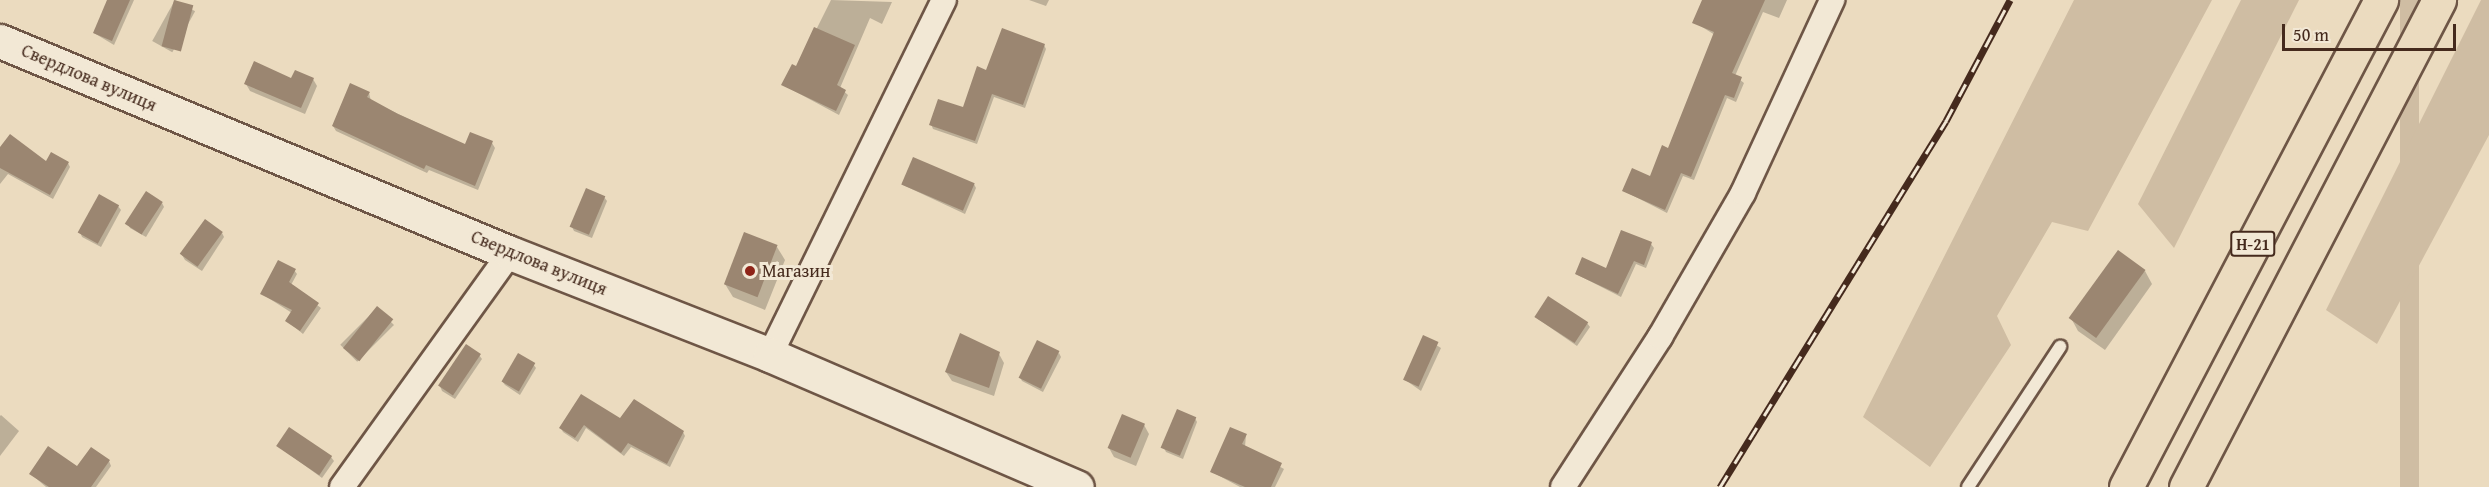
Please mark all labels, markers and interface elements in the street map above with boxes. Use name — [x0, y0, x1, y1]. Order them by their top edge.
scale bar — [2285, 12, 2459, 50]
text: 50 m — [2293, 21, 2329, 48]
street label: Свердлова вулиця — [18, 40, 160, 116]
street label: Свердлова вулиця — [468, 226, 610, 300]
road number: Н-21 — [2229, 231, 2277, 257]
place label: Mагазин — [762, 260, 830, 282]
marker: Mагазин — [743, 264, 757, 278]

